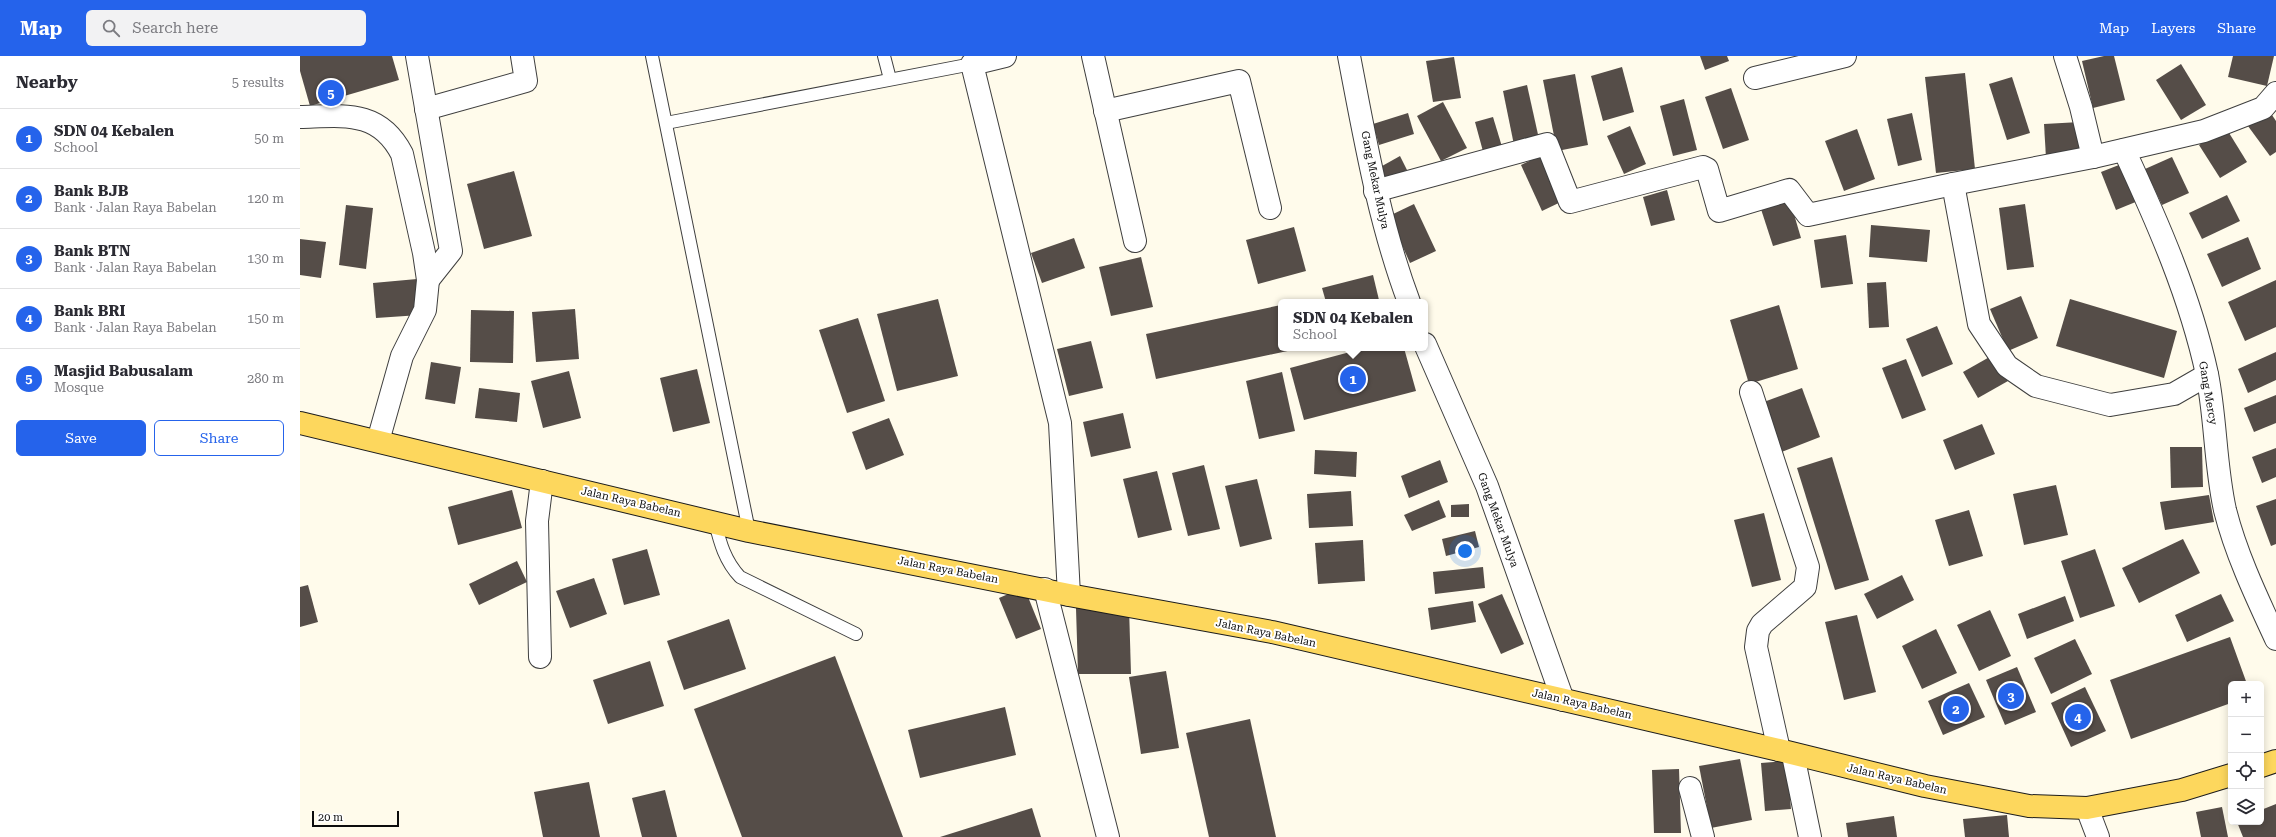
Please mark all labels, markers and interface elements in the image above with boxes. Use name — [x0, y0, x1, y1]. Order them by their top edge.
search box — [86, 10, 366, 46]
text: Map — [20, 17, 62, 40]
icon: search — [100, 17, 122, 39]
text: Search here — [132, 19, 218, 37]
text: Map — [2099, 20, 2129, 36]
text: Layers — [2151, 20, 2195, 36]
text: Share — [2217, 20, 2256, 36]
text: Nearby — [16, 72, 78, 92]
text: 5 results — [232, 75, 284, 90]
pin: 5 — [318, 78, 344, 108]
text: SDN 04 Kebalen — [54, 122, 174, 140]
street label: Gang Mekar Mulya — [1358, 130, 1392, 230]
text: 1 — [25, 131, 33, 146]
text: 50 m — [254, 131, 284, 146]
text: School — [54, 140, 98, 155]
text: Bank BJB — [54, 182, 129, 200]
text: 2 — [25, 191, 33, 206]
text: 120 m — [247, 191, 284, 206]
text: Bank · Jalan Raya Babelan — [54, 200, 217, 215]
text: Bank BTN — [54, 242, 131, 260]
text: 3 — [25, 251, 33, 266]
text: 130 m — [247, 251, 284, 266]
text: Bank · Jalan Raya Babelan — [54, 260, 217, 275]
popup — [1278, 299, 1428, 351]
text: Bank BRI — [54, 302, 126, 320]
text: SDN 04 Kebalen — [1293, 309, 1413, 327]
text: 4 — [25, 311, 33, 326]
text: 150 m — [247, 311, 284, 326]
text: Bank · Jalan Raya Babelan — [54, 320, 217, 335]
text: School — [1293, 327, 1337, 342]
street label: Gang Mercy — [2196, 360, 2220, 426]
text: Masjid Babusalam — [54, 362, 193, 380]
pin: 1 — [1340, 364, 1366, 394]
text: 5 — [25, 371, 33, 386]
text: 280 m — [247, 371, 284, 386]
text: Mosque — [54, 380, 104, 395]
button: Save — [16, 420, 146, 456]
button: Share — [154, 420, 284, 456]
street label: Gang Mekar Mulya — [1475, 471, 1521, 569]
street label: Jalan Raya Babelan — [580, 484, 682, 520]
your location — [1455, 541, 1475, 561]
street label: Jalan Raya Babelan — [897, 554, 999, 586]
street label: Jalan Raya Babelan — [1215, 616, 1317, 650]
pin: 3 — [1998, 681, 2024, 711]
map controls — [2228, 681, 2264, 825]
button: + — [2228, 681, 2264, 717]
street label: Jalan Raya Babelan — [1531, 686, 1633, 722]
pin: 2 — [1943, 694, 1969, 724]
pin: 4 — [2065, 702, 2091, 732]
button: − — [2228, 717, 2264, 753]
button: locate — [2228, 753, 2264, 789]
street label: Jalan Raya Babelan — [1846, 761, 1948, 797]
button: layers — [2228, 789, 2264, 825]
scale bar — [312, 809, 399, 828]
text: 20 m — [318, 811, 343, 824]

